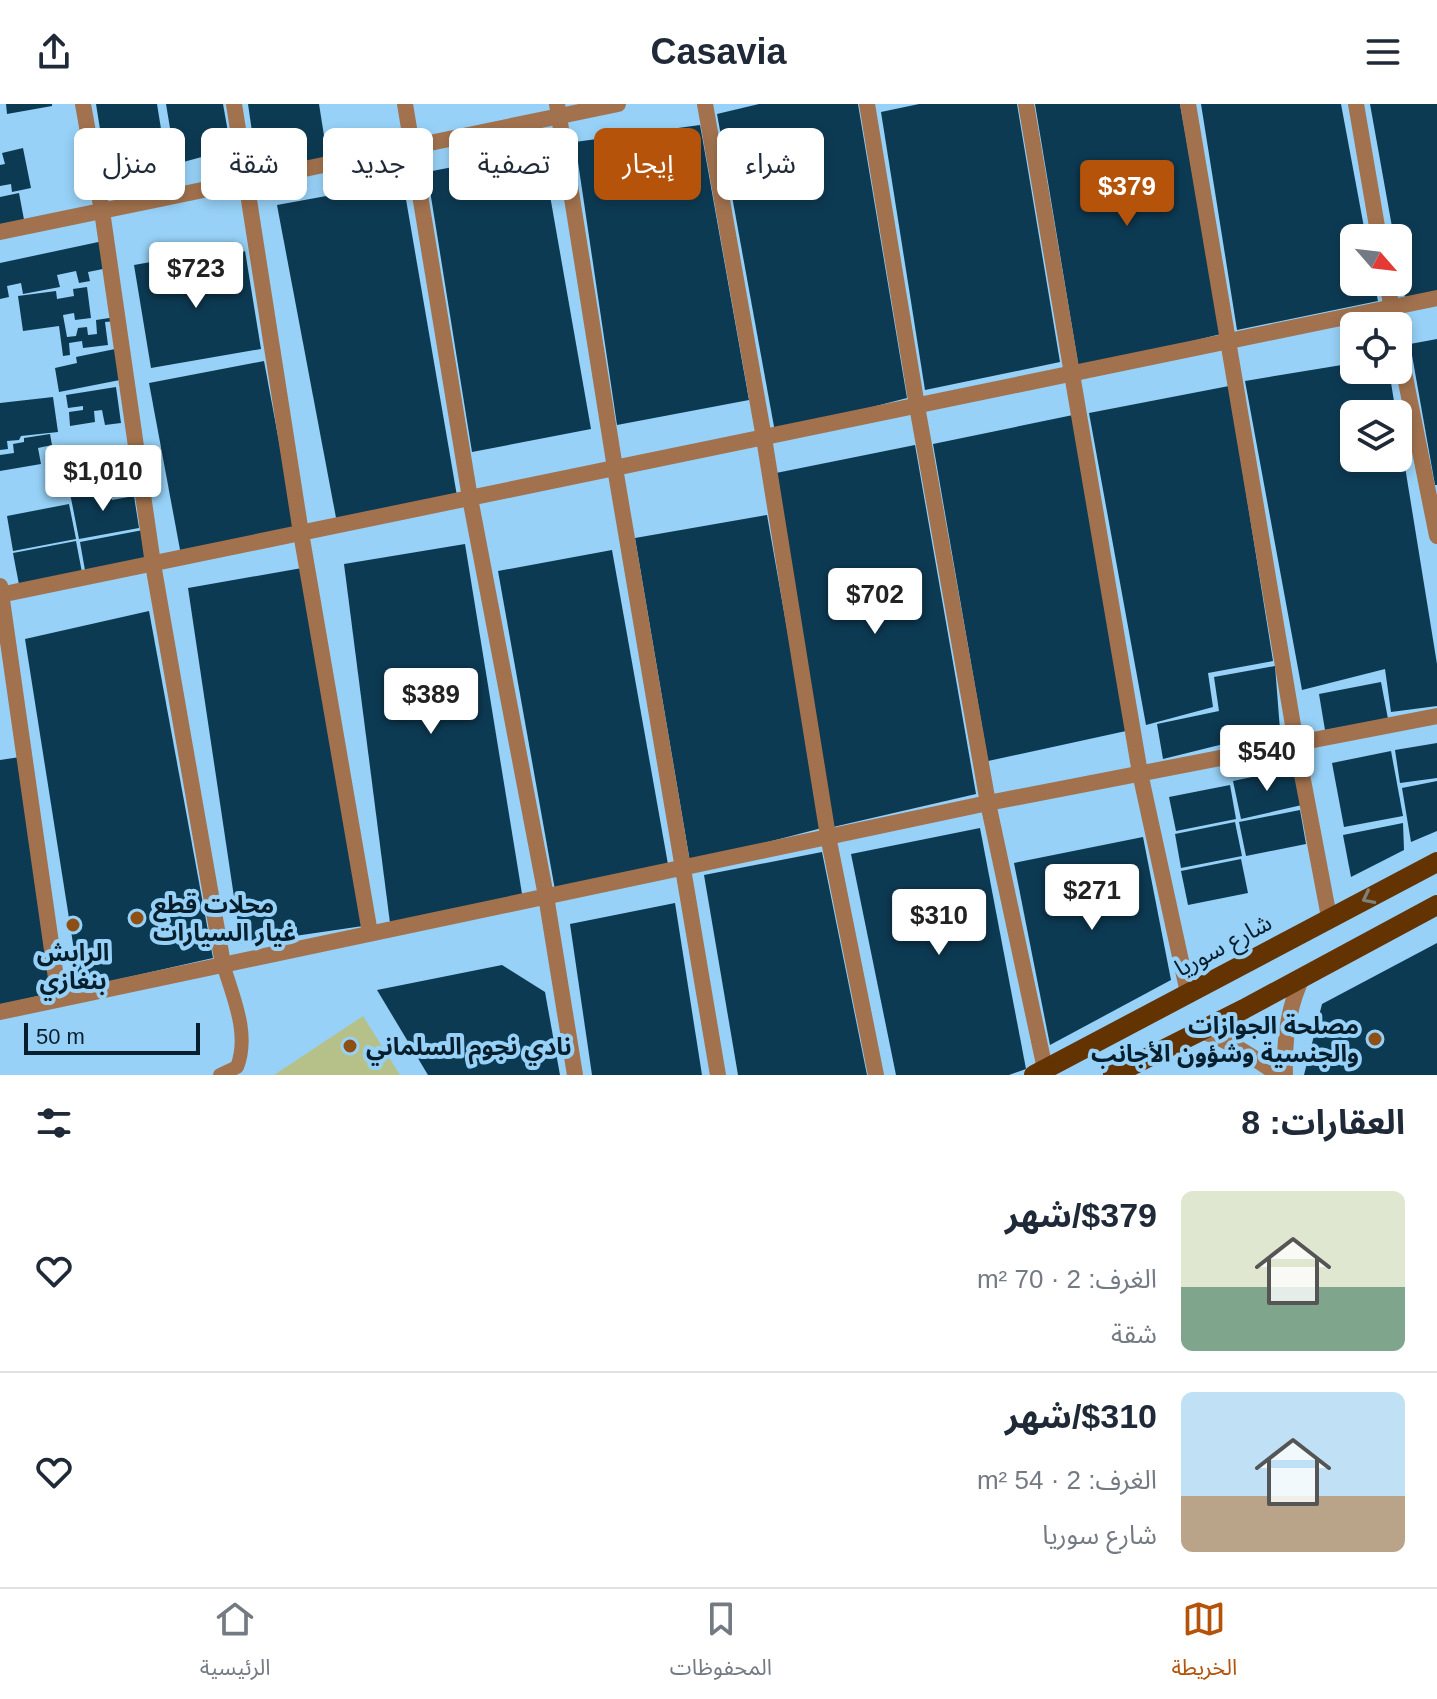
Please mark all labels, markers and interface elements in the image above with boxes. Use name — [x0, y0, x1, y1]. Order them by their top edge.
icon: share — [32, 30, 76, 74]
icon: menu — [1361, 30, 1405, 74]
text: Casavia — [650, 31, 787, 72]
chip: منزل — [74, 128, 185, 200]
chip: شقة — [201, 128, 307, 200]
chip: جديد — [323, 128, 433, 200]
chip: تصفية — [449, 128, 578, 200]
chip: إيجار — [594, 128, 701, 200]
chip: شراء — [717, 128, 824, 200]
pin: $379 — [1080, 160, 1174, 228]
text: $379 — [1098, 171, 1156, 201]
north arrow — [1340, 224, 1412, 296]
map controls — [1340, 224, 1412, 472]
pin: $723 — [149, 242, 243, 310]
text: $723 — [167, 253, 225, 283]
button: locate — [1340, 312, 1412, 384]
button: layers — [1340, 400, 1412, 472]
pin: $1,010 — [38, 445, 168, 513]
text: $1,010 — [63, 456, 143, 486]
pin: $702 — [828, 568, 922, 636]
text: $702 — [846, 579, 904, 609]
pin: $389 — [384, 668, 478, 736]
text: $389 — [402, 679, 460, 709]
pin: $540 — [1220, 725, 1314, 793]
text: $540 — [1238, 736, 1296, 766]
pin: $271 — [1045, 864, 1139, 932]
text: $271 — [1063, 875, 1121, 905]
one-way arrow — [1361, 888, 1376, 903]
pin: $310 — [892, 889, 986, 957]
place label: محلات قطع غيار السيارات — [153, 891, 296, 947]
text: $310 — [910, 900, 968, 930]
street label: شارع سوريا — [1170, 908, 1278, 985]
marker: محلات قطع غيار السيارات — [128, 909, 146, 927]
marker: الرابش بنغازي — [64, 916, 82, 934]
place label: الرابش بنغازي — [37, 939, 109, 1000]
place label: مصلحة الجوازات والجنسية وشؤون الأجانب — [1091, 1012, 1359, 1068]
scale bar — [24, 1019, 200, 1055]
text: 50 m — [36, 1024, 85, 1049]
marker: مصلحة الجوازات والجنسية وشؤون الأجانب — [1366, 1030, 1384, 1048]
place label: نادي نجوم السلماني — [366, 1033, 572, 1066]
marker: نادي نجوم السلماني — [341, 1037, 359, 1055]
icon: filters — [32, 1101, 76, 1145]
text: العقارات: 8 — [1241, 1103, 1405, 1141]
text: $379/شهر — [1005, 1196, 1157, 1234]
icon: home — [1245, 1223, 1341, 1319]
icon: heart — [32, 1249, 76, 1293]
text: الغرف: 2 · 70 m² — [977, 1264, 1157, 1294]
text: شقة — [1111, 1319, 1157, 1349]
text: $310/شهر — [1005, 1397, 1157, 1435]
icon: home — [1245, 1424, 1341, 1520]
icon: heart — [32, 1450, 76, 1494]
text: الغرف: 2 · 54 m² — [977, 1465, 1157, 1495]
text: شارع سوريا — [1042, 1520, 1157, 1550]
tab: الرئيسية — [200, 1597, 270, 1691]
tab: المحفوظات — [670, 1597, 772, 1691]
tab: الخريطة — [1171, 1597, 1237, 1691]

